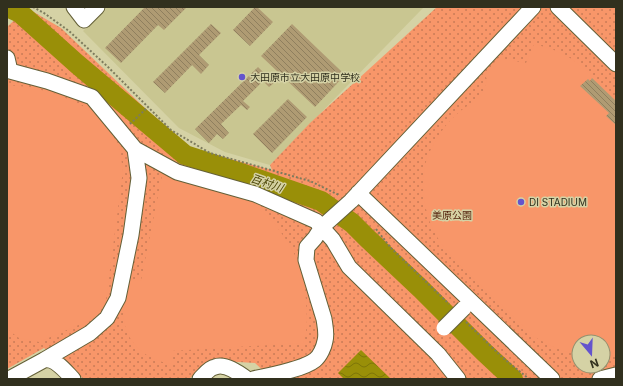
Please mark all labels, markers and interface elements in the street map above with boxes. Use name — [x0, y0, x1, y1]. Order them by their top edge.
place label: 大田原市立大田原中学校 — [250, 71, 360, 83]
marker: 大田原市立大田原中学校 — [237, 72, 247, 82]
water label: 百村川 — [249, 171, 286, 195]
place label: DI STADIUM — [529, 196, 587, 208]
marker: DI STADIUM — [516, 197, 526, 207]
park label: 美原公園 — [432, 209, 472, 221]
north arrow — [571, 334, 611, 374]
text: N — [588, 355, 601, 371]

